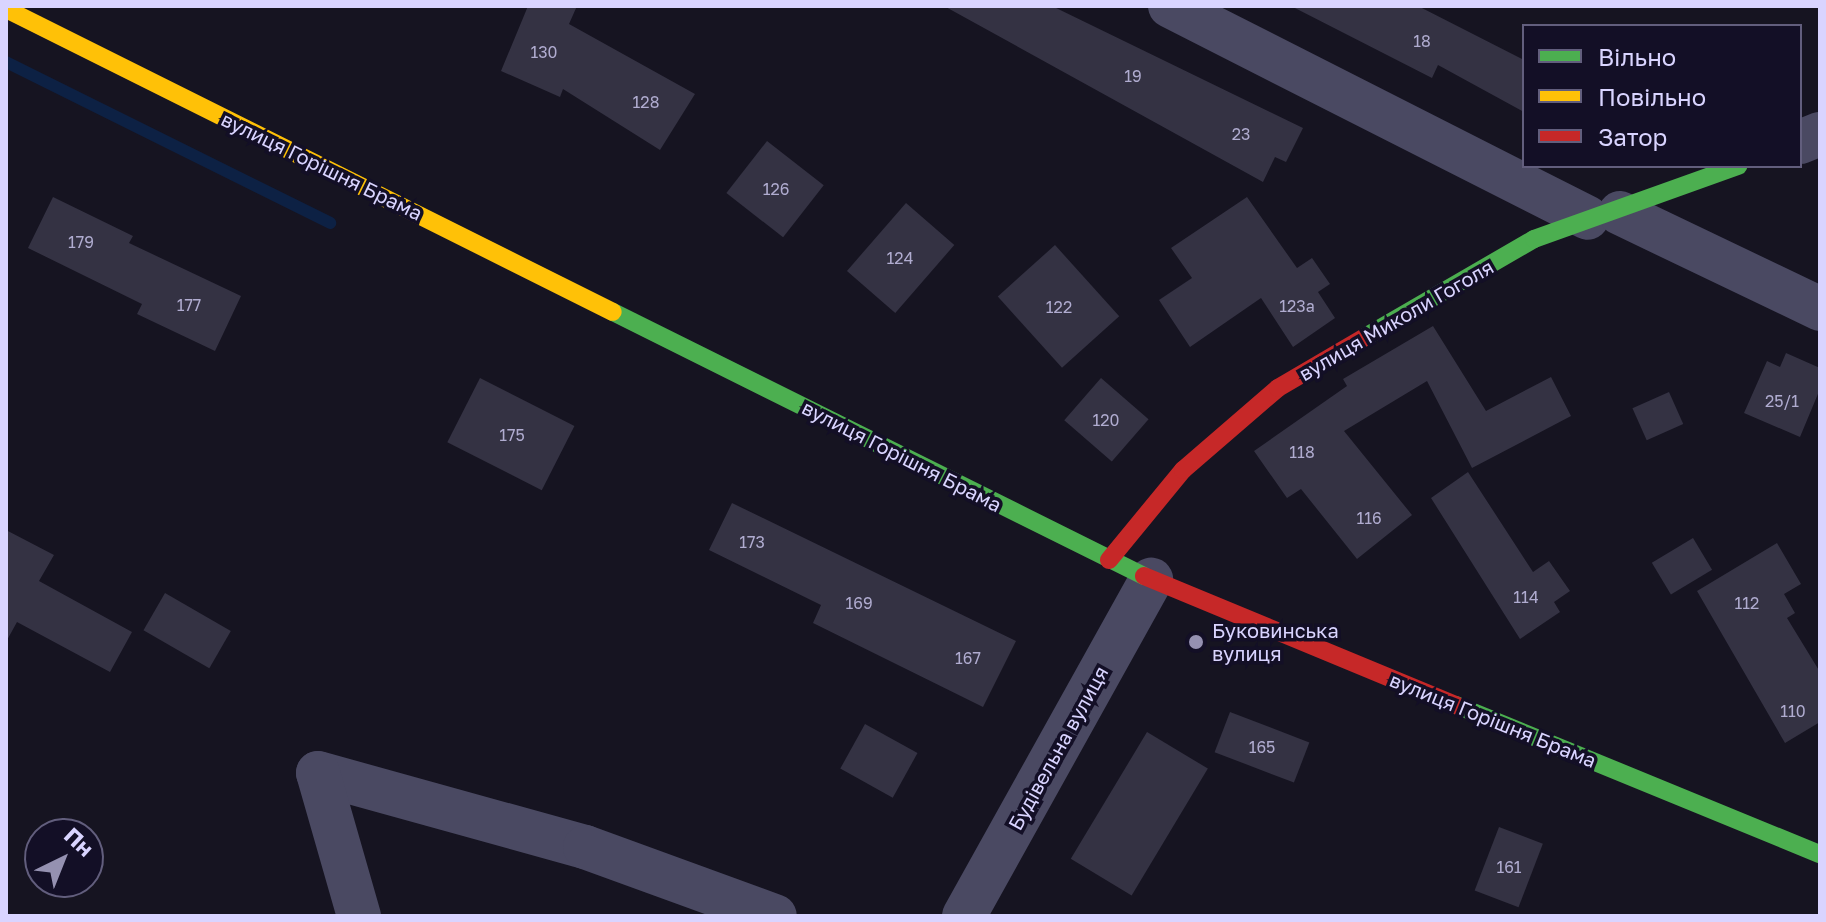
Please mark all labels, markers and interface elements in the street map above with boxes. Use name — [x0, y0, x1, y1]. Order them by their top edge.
legend — [1522, 24, 1802, 168]
house number: 18 — [1413, 31, 1431, 51]
house number: 130 — [530, 42, 558, 62]
text: Вільно — [1598, 42, 1676, 71]
house number: 19 — [1124, 66, 1142, 86]
text: Повільно — [1598, 82, 1706, 111]
house number: 128 — [633, 92, 659, 112]
street label: вулиця Горішня Брама — [218, 107, 426, 225]
text: Затор — [1598, 122, 1667, 151]
house number: 23 — [1232, 124, 1250, 144]
house number: 126 — [763, 179, 789, 199]
house number: 179 — [68, 232, 94, 252]
house number: 124 — [887, 248, 913, 268]
street label: вулиця Миколи Гоголя — [1294, 254, 1498, 386]
house number: 177 — [177, 295, 201, 315]
house number: 123а — [1279, 296, 1315, 316]
house number: 122 — [1046, 297, 1072, 317]
house number: 25/1 — [1765, 391, 1799, 411]
street label: вулиця Горішня Брама — [798, 395, 1006, 517]
house number: 120 — [1093, 410, 1119, 430]
house number: 175 — [499, 425, 525, 445]
house number: 118 — [1289, 442, 1315, 462]
house number: 116 — [1356, 508, 1382, 528]
house number: 173 — [739, 532, 765, 552]
house number: 114 — [1513, 587, 1539, 607]
house number: 169 — [845, 593, 873, 613]
house number: 112 — [1735, 593, 1759, 613]
place label: Буковинська вулиця — [1212, 618, 1339, 665]
marker: Буковинська вулиця — [1187, 633, 1205, 651]
house number: 167 — [955, 648, 981, 668]
street label: Будівельна вулиця — [1003, 662, 1113, 834]
street label: вулиця Горішня Брама — [1386, 668, 1600, 772]
house number: 110 — [1780, 701, 1806, 721]
house number: 165 — [1249, 737, 1275, 757]
north arrow — [24, 818, 104, 898]
text: Пн — [59, 821, 99, 862]
house number: 161 — [1496, 857, 1522, 877]

